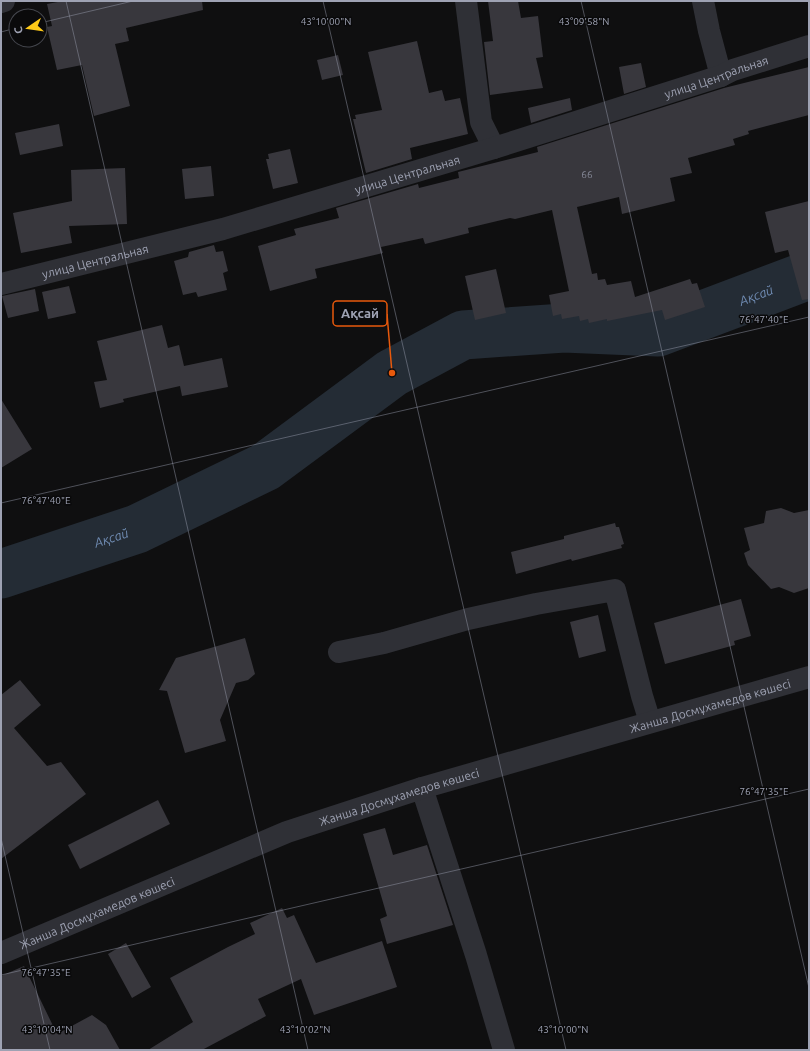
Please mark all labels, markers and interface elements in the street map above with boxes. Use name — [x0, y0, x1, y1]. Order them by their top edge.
north arrow — [8, 8, 48, 48]
text: 43°10'00"N — [301, 16, 351, 27]
text: 43°09'58"N — [559, 16, 609, 27]
text: С — [12, 25, 25, 35]
street label: улица Центральная — [663, 53, 770, 100]
street label: улица Центральная — [353, 152, 461, 196]
house number: 66 — [581, 169, 593, 180]
street label: улица Центральная — [41, 241, 150, 280]
water label: Ақсай — [736, 282, 775, 308]
callout: Ақсай — [333, 301, 387, 326]
text: Ақсай — [341, 306, 379, 320]
text: 76°47'40"E — [739, 314, 789, 325]
text: 76°47'40"E — [21, 495, 71, 506]
water label: Ақсай — [91, 525, 130, 550]
street label: Жанша Досмұхамедов көшесі — [628, 676, 792, 735]
street label: Жанша Досмұхамедов көшесі — [317, 765, 480, 828]
text: 76°47'35"E — [739, 786, 789, 797]
street label: Жанша Досмұхамедов көшесі — [17, 874, 176, 951]
text: 76°47'35"E — [21, 967, 71, 978]
text: 43°10'04"N — [22, 1024, 72, 1035]
text: 43°10'02"N — [280, 1024, 330, 1035]
text: 43°10'00"N — [538, 1024, 588, 1035]

